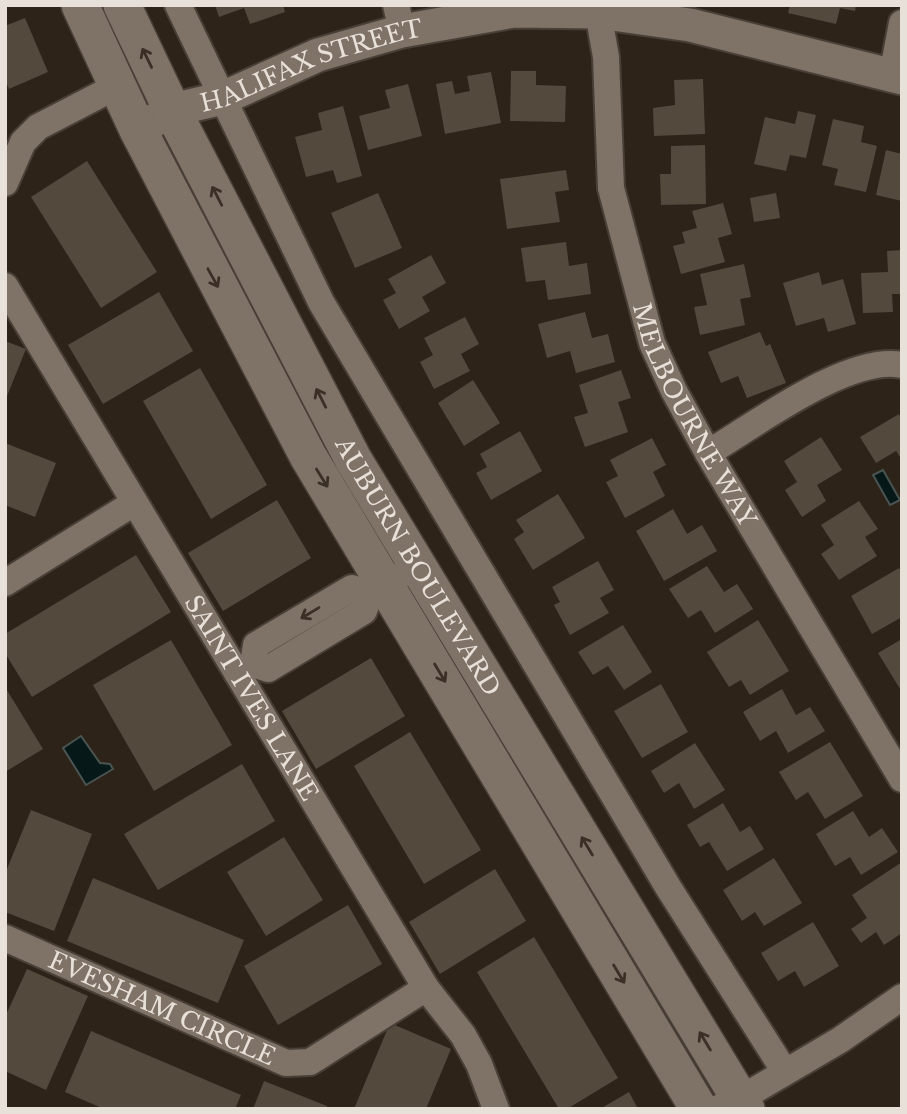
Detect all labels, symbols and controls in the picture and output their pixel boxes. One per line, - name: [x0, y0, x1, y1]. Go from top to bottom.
- street label: HALIFAX STREET: [197, 13, 424, 117]
- one-way arrow: [140, 48, 153, 69]
- one-way arrow: [209, 186, 223, 207]
- one-way arrow: [206, 268, 220, 288]
- street label: MELBOURNE WAY: [628, 300, 763, 532]
- one-way arrow: [314, 388, 328, 409]
- street label: AUBURN BOULEVARD: [329, 431, 507, 701]
- one-way arrow: [315, 468, 329, 488]
- street label: SAINT IVES LANE: [179, 590, 325, 806]
- one-way arrow: [300, 606, 320, 620]
- one-way arrow: [433, 663, 447, 683]
- one-way arrow: [580, 837, 594, 857]
- street label: EVESHAM CIRCLE: [44, 945, 280, 1071]
- one-way arrow: [612, 963, 626, 983]
- one-way arrow: [698, 1031, 712, 1051]

